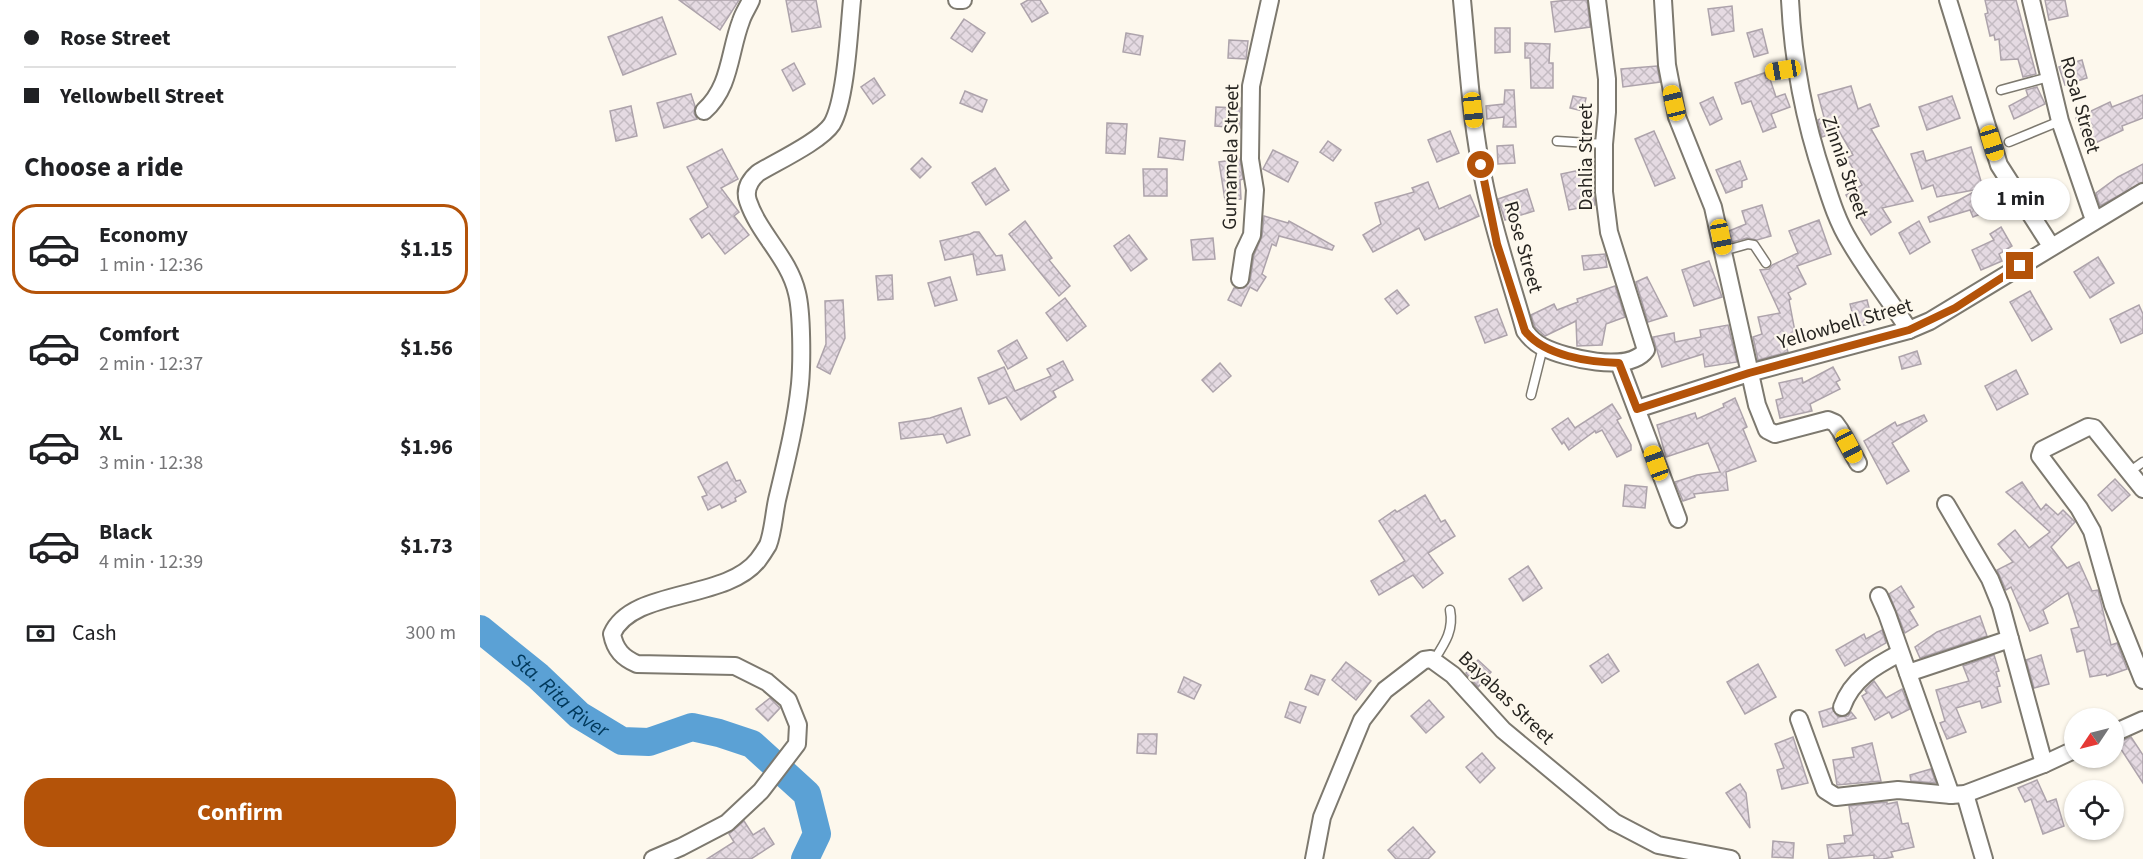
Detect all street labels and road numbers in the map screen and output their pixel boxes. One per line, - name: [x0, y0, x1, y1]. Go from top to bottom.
- street label: Rosal Street: [2053, 53, 2107, 157]
- street label: Gumamela Street: [1216, 84, 1246, 230]
- street label: Dahlia Street: [1572, 103, 1600, 211]
- street label: Zinnia Street: [1814, 112, 1876, 222]
- street label: Rose Street: [1497, 198, 1550, 296]
- street label: Yellowbell Street: [1773, 291, 1916, 357]
- street label: Bayabas Street: [1452, 645, 1561, 751]

